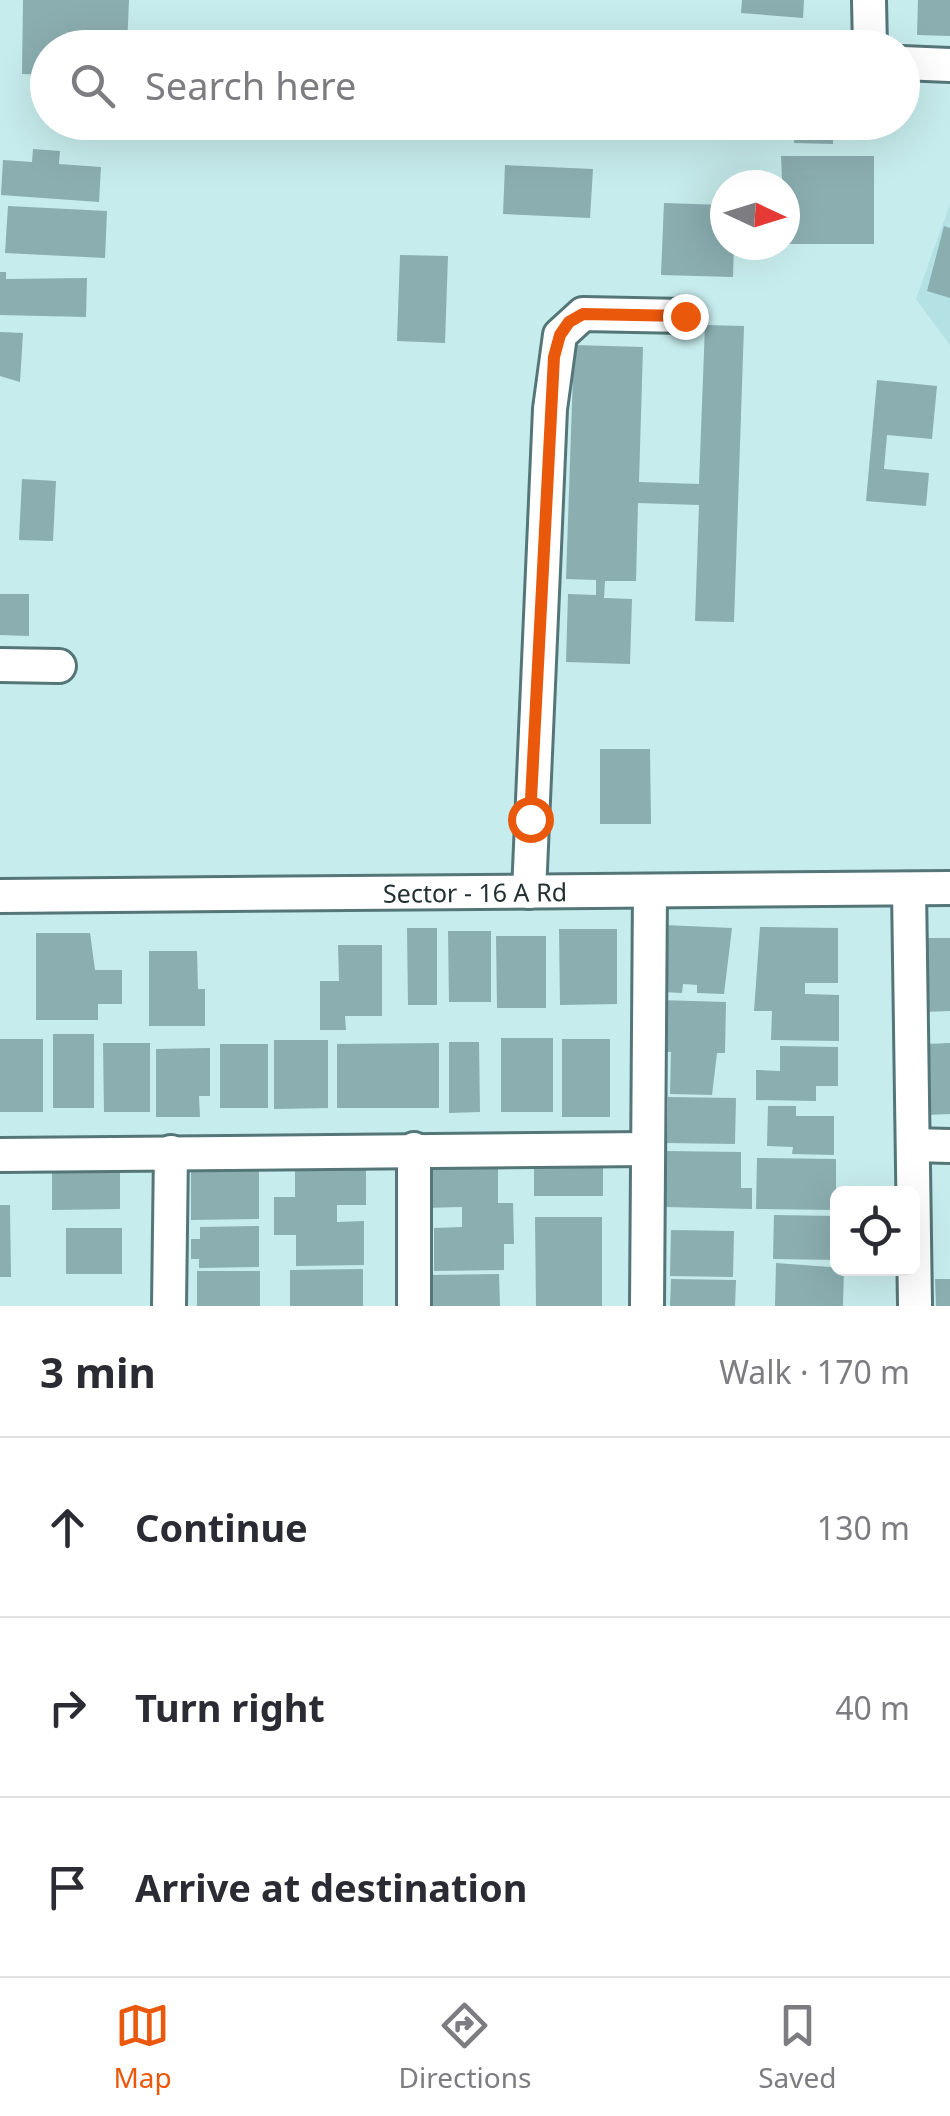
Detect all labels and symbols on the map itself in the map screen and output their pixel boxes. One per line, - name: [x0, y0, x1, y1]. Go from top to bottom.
- north arrow: [710, 170, 800, 260]
- route end: [663, 294, 709, 340]
- route start: [508, 797, 554, 843]
- street label: Sector - 16 A Rd: [383, 874, 567, 910]

